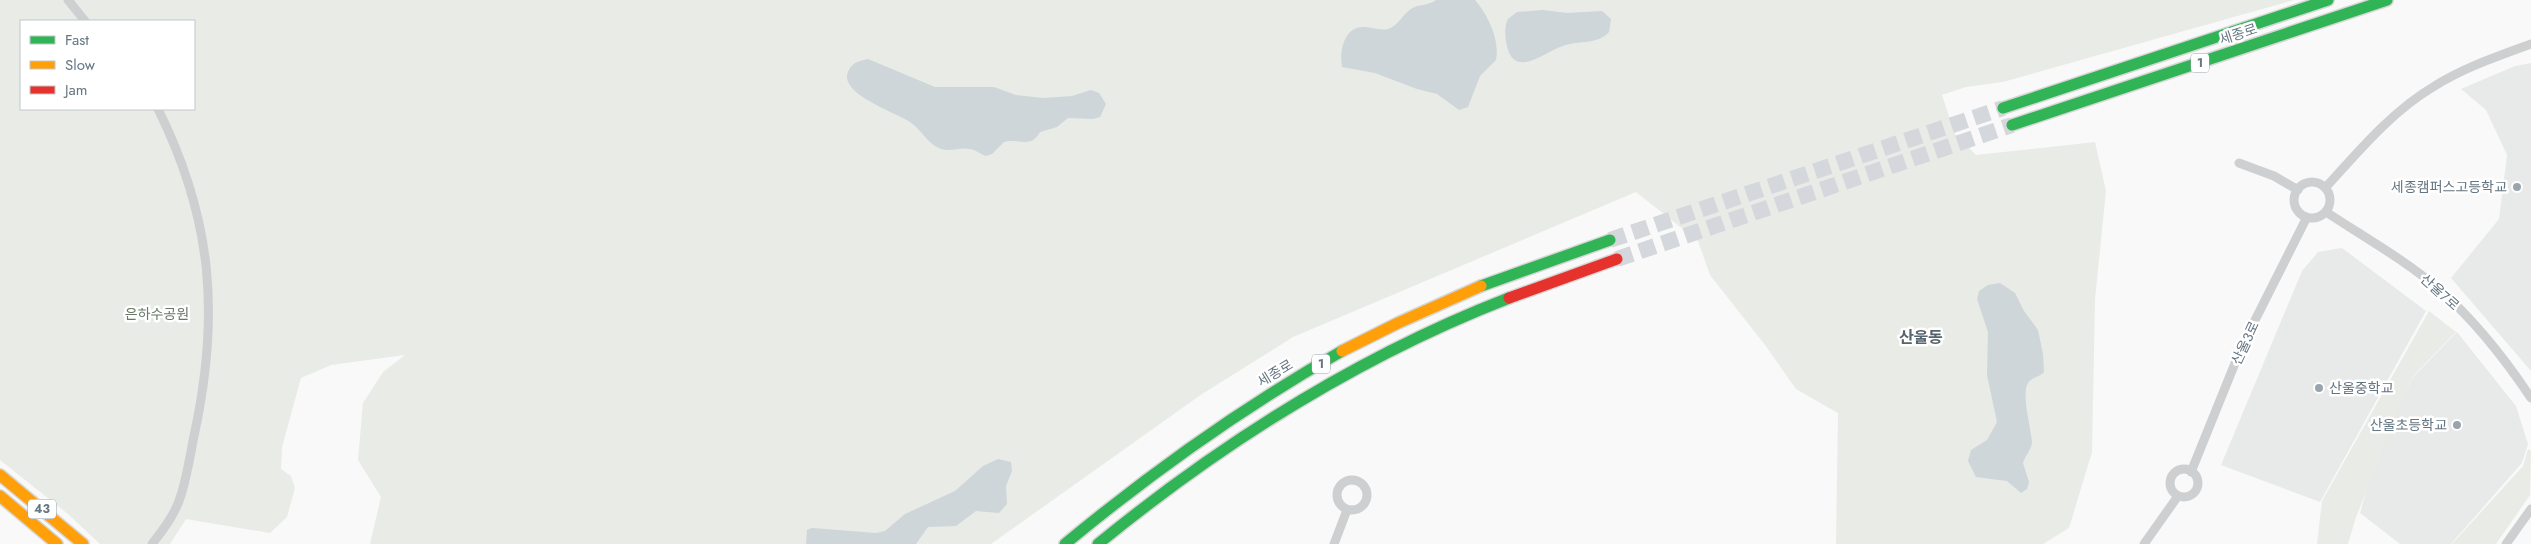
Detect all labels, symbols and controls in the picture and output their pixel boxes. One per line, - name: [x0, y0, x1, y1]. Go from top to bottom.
- street label: 세종로: [2217, 18, 2260, 49]
- legend: [20, 20, 195, 110]
- text: Fast: [65, 29, 89, 51]
- text: Slow: [65, 54, 96, 76]
- road number: 1: [2191, 54, 2209, 72]
- text: Jam: [63, 79, 88, 101]
- place label: 세종캠퍼스고등학교: [2391, 177, 2507, 197]
- marker: 세종캠퍼스고등학교: [2511, 181, 2523, 193]
- street label: 산울7로: [2416, 269, 2464, 315]
- park label: 은하수공원: [125, 304, 189, 324]
- street label: 산울3로: [2226, 318, 2264, 368]
- district label: 산울동: [1899, 326, 1943, 349]
- street label: 세종로: [1253, 354, 1297, 392]
- road number: 1: [1312, 354, 1330, 374]
- place label: 산울중학교: [2329, 378, 2394, 398]
- marker: 산울중학교: [2313, 382, 2325, 394]
- place label: 산울초등학교: [2370, 415, 2447, 435]
- marker: 산울초등학교: [2451, 419, 2463, 431]
- road number: 43: [28, 499, 56, 518]

